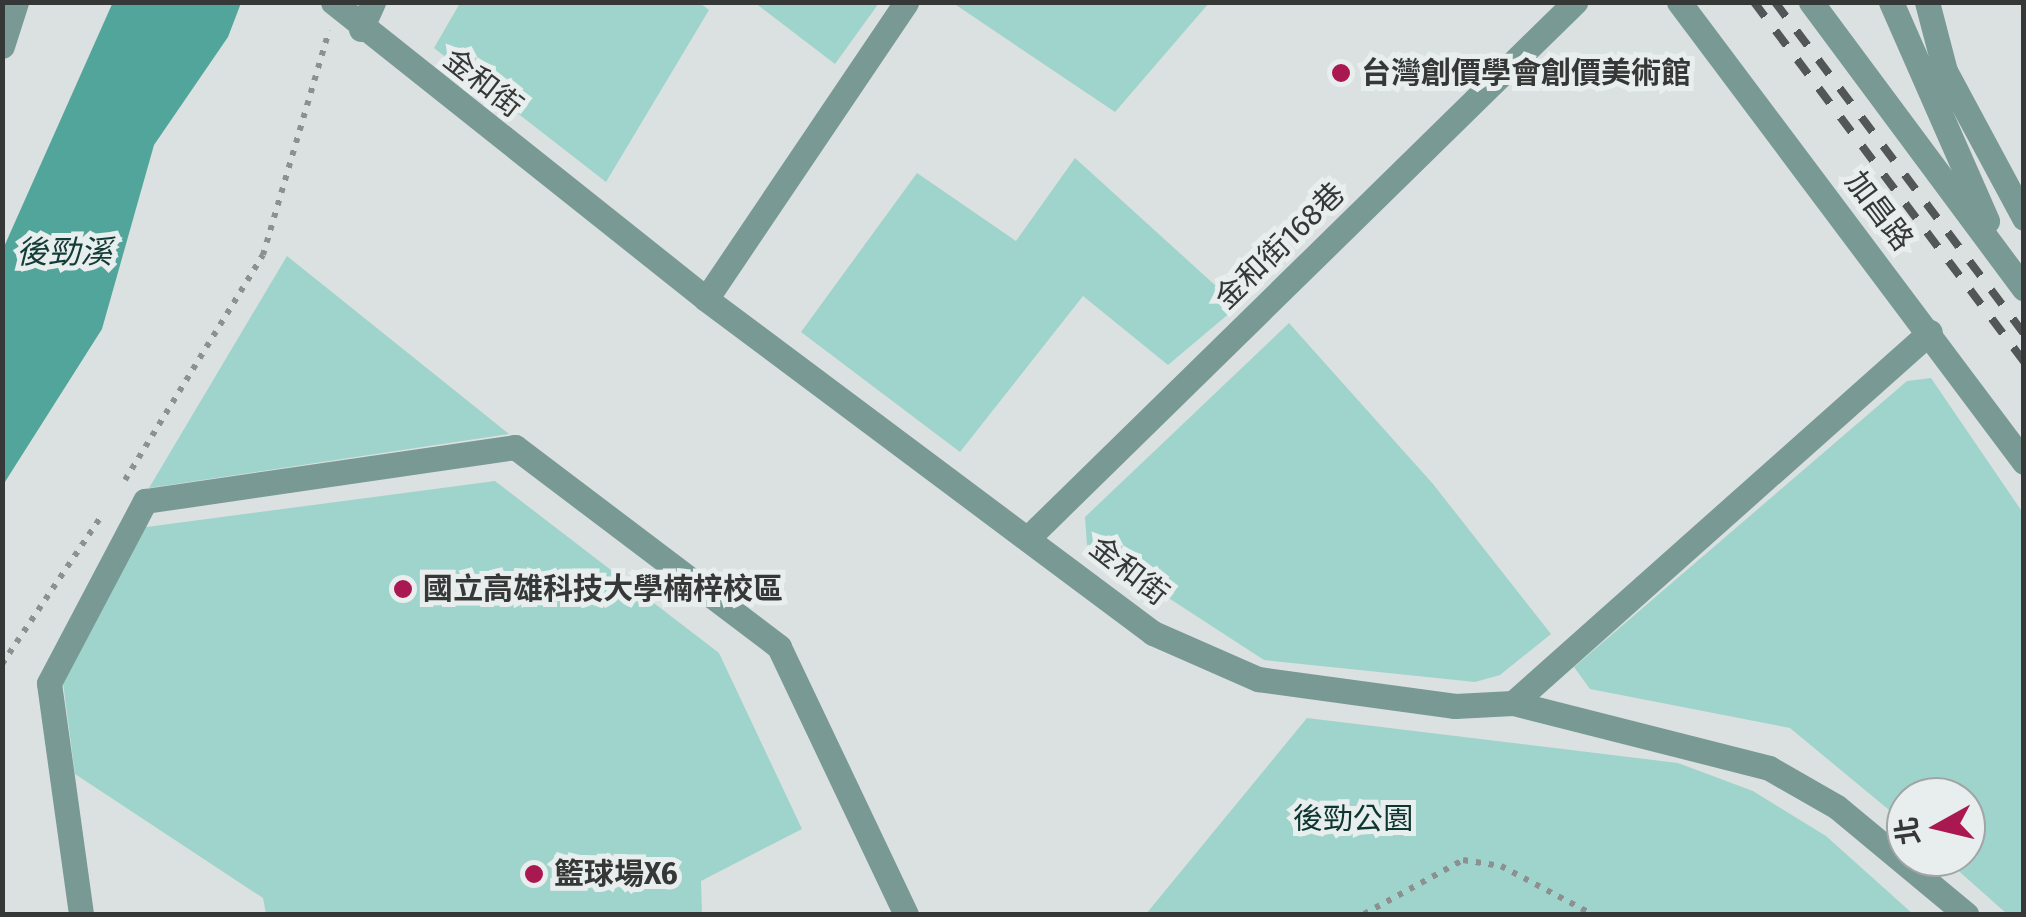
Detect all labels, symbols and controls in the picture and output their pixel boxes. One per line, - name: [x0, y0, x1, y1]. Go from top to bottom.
- street label: 金和街: [436, 41, 530, 125]
- place label: 台灣創價學會創價美術館: [1361, 55, 1691, 91]
- marker: 台灣創價學會創價美術館: [1330, 62, 1352, 84]
- street label: 加昌路: [1838, 164, 1920, 258]
- street label: 金和街168巷: [1208, 176, 1352, 316]
- water label: 後勁溪: [16, 233, 112, 271]
- street label: 金和街: [1082, 529, 1176, 613]
- place label: 國立高雄科技大學楠梓校區: [423, 571, 783, 607]
- marker: 國立高雄科技大學楠梓校區: [392, 578, 414, 600]
- north arrow: [1886, 777, 1986, 877]
- park label: 後勁公園: [1293, 801, 1413, 837]
- text: 北: [1889, 815, 1926, 847]
- place label: 籃球場X6: [554, 856, 678, 892]
- marker: 籃球場X6: [523, 863, 545, 885]

